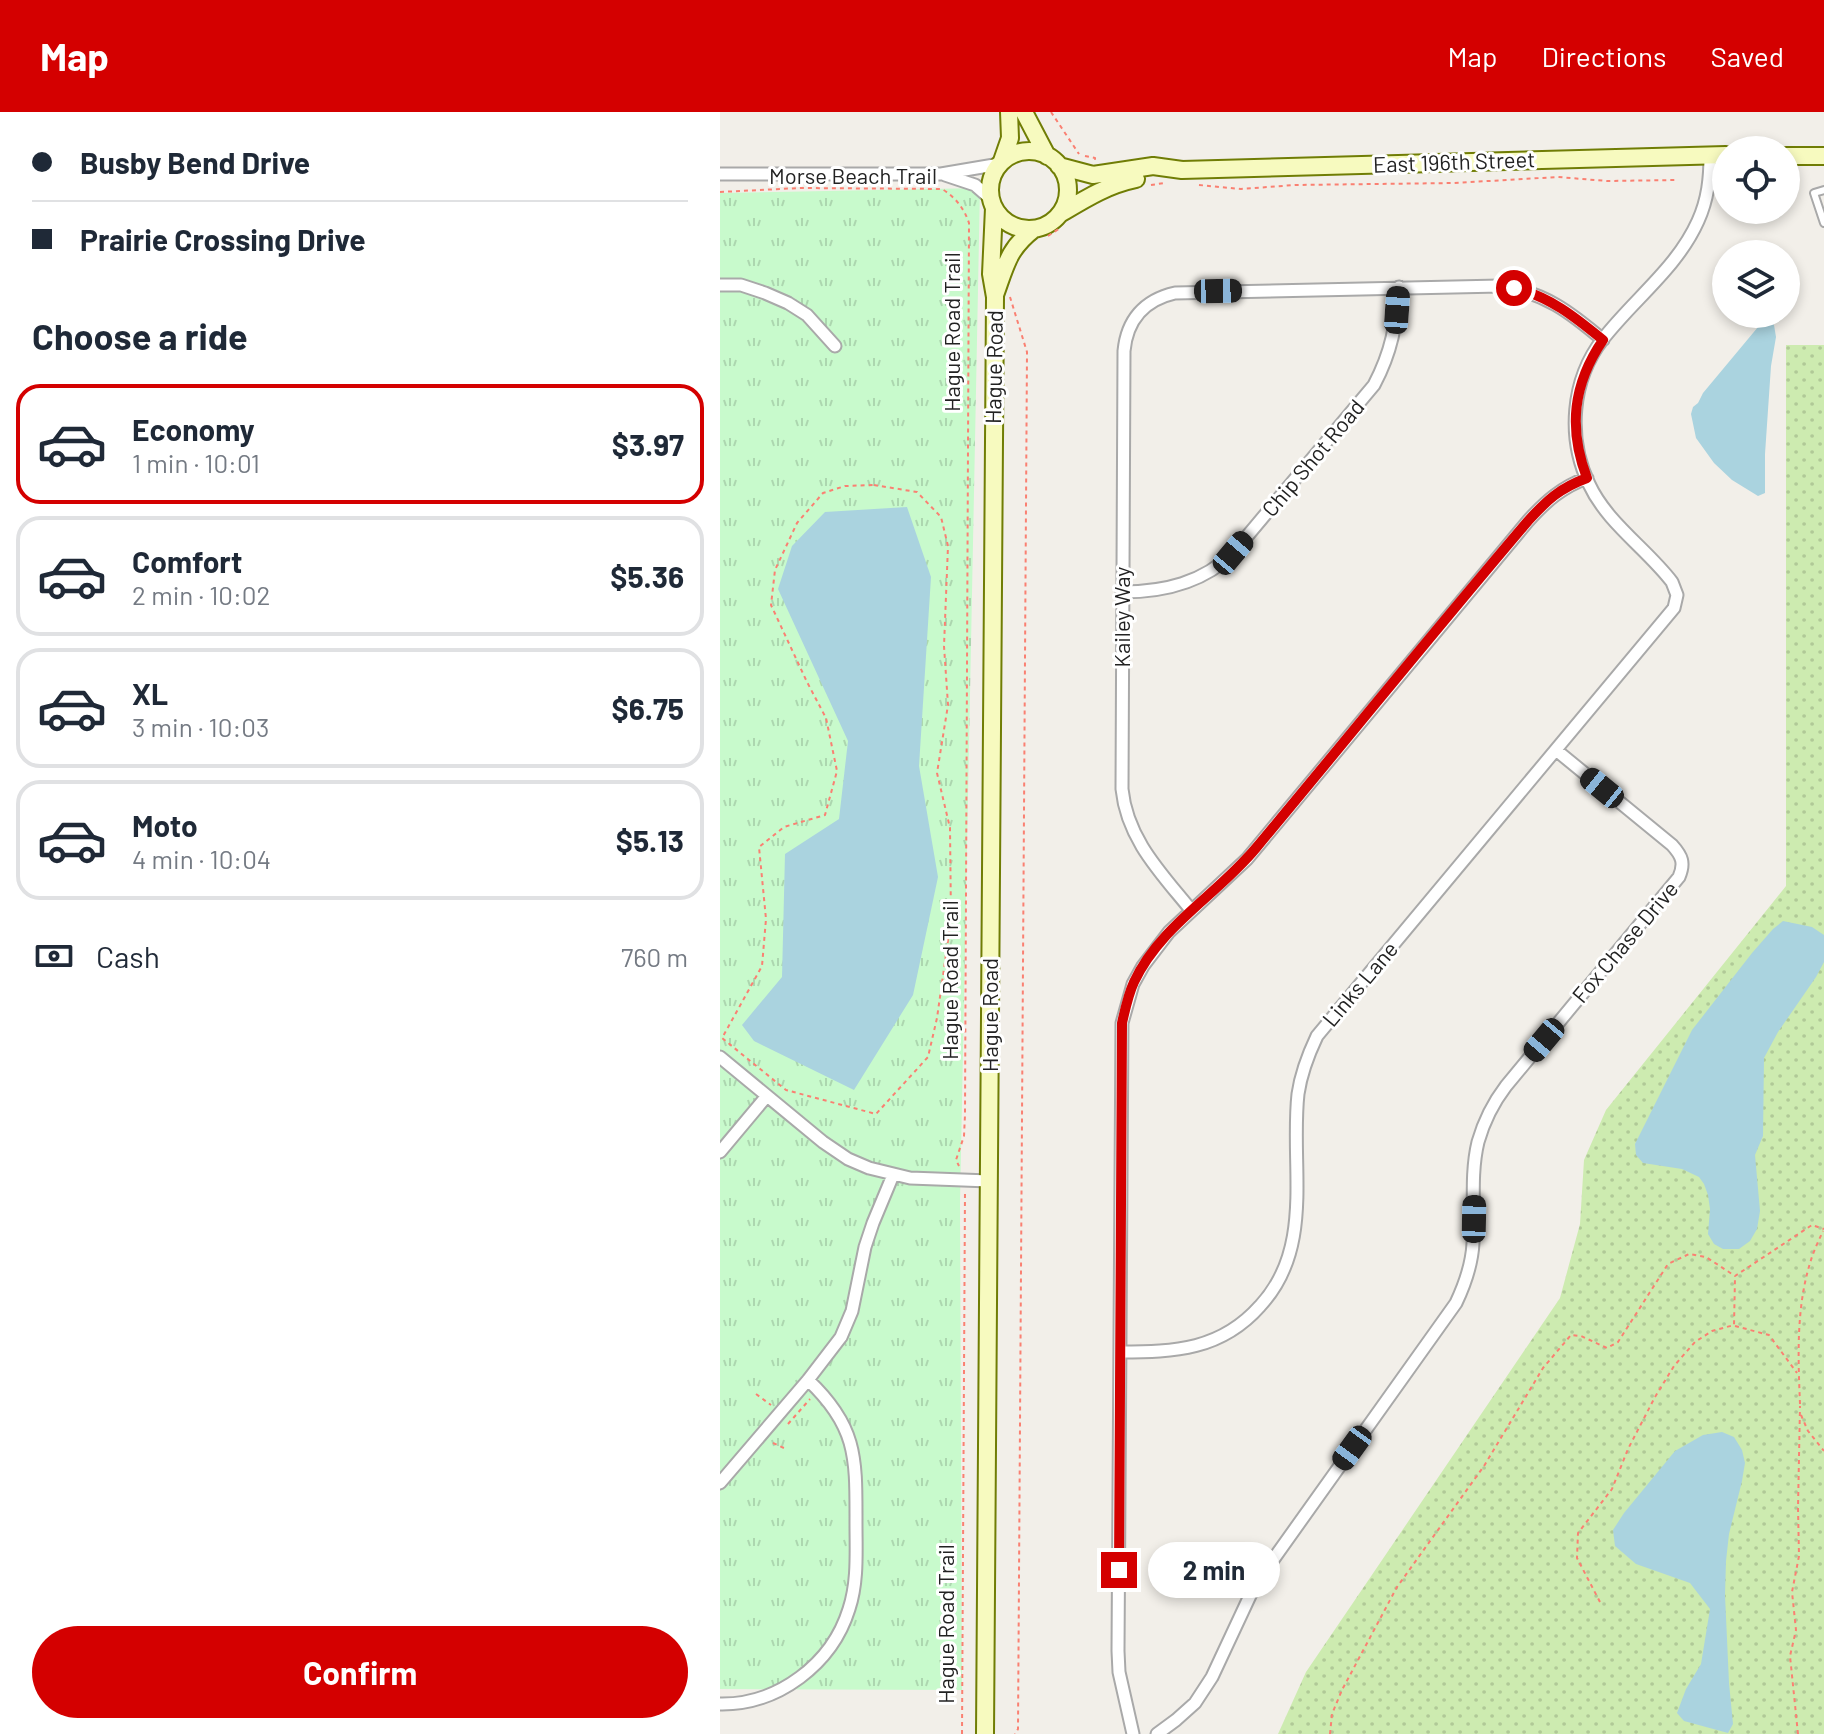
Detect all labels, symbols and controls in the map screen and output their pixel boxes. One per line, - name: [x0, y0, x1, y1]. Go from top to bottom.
- text: Map: [40, 33, 109, 79]
- text: Map: [1448, 39, 1497, 73]
- text: Directions: [1541, 39, 1667, 73]
- text: Saved: [1711, 39, 1784, 73]
- map controls: [1712, 136, 1800, 328]
- button: locate: [1712, 136, 1800, 224]
- text: Busby Bend Drive: [80, 144, 310, 180]
- street label: East 196th Street: [1372, 145, 1536, 177]
- street label: Morse Beach Trail: [769, 162, 937, 188]
- text: Prairie Crossing Drive: [80, 221, 366, 257]
- button: layers: [1712, 240, 1800, 328]
- street label: Hague Road Trail: [938, 252, 964, 412]
- route start: [1496, 270, 1532, 306]
- car: [1194, 279, 1242, 303]
- car: [1383, 285, 1411, 335]
- street label: Hague Road: [979, 310, 1007, 424]
- text: Choose a ride: [32, 314, 248, 357]
- street label: Chip Shot Road: [1256, 394, 1369, 521]
- icon: car: [36, 408, 108, 480]
- text: Economy: [132, 411, 255, 447]
- text: $3.97: [612, 426, 684, 462]
- text: 1 min · 10:01: [132, 447, 260, 478]
- car: [1208, 527, 1258, 579]
- icon: car: [36, 540, 108, 612]
- text: Comfort: [132, 543, 242, 579]
- text: $5.36: [610, 558, 684, 594]
- street label: Kailey Way: [1108, 567, 1134, 667]
- text: 2 min · 10:02: [132, 579, 270, 610]
- icon: car: [36, 672, 108, 744]
- text: XL: [132, 675, 168, 711]
- text: $6.75: [612, 690, 684, 726]
- text: 3 min · 10:03: [132, 711, 269, 742]
- car: [1576, 764, 1628, 812]
- icon: car: [36, 804, 108, 876]
- text: Moto: [132, 807, 198, 843]
- text: $5.13: [616, 822, 684, 858]
- text: 4 min · 10:04: [132, 843, 271, 874]
- street label: Fox Chase Drive: [1566, 875, 1683, 1007]
- street label: Hague Road Trail: [936, 900, 962, 1060]
- icon: cash: [32, 934, 76, 978]
- street label: Links Lane: [1316, 936, 1402, 1031]
- text: Cash: [96, 938, 160, 974]
- text: 760 m: [621, 941, 688, 972]
- street label: Hague Road: [976, 958, 1002, 1072]
- car: [1519, 1014, 1569, 1066]
- car: [1462, 1195, 1486, 1243]
- car: [1328, 1422, 1376, 1474]
- callout: 2 min: [1147, 1542, 1279, 1598]
- street label: Hague Road Trail: [932, 1544, 958, 1704]
- route end: [1101, 1552, 1137, 1588]
- text: 2 min: [1183, 1554, 1245, 1585]
- button: Confirm: [32, 1626, 688, 1718]

